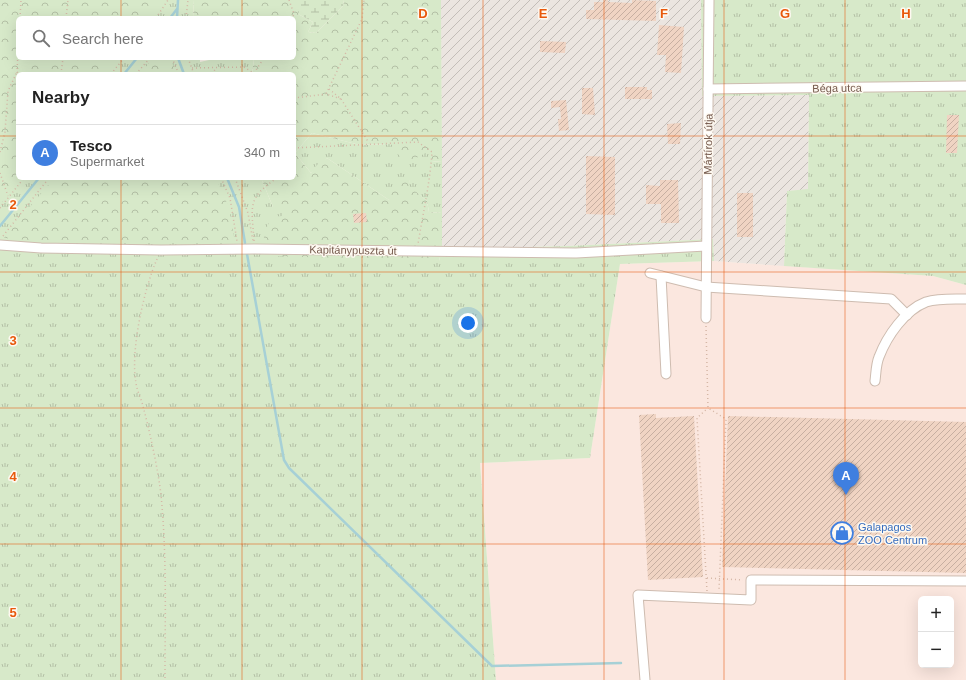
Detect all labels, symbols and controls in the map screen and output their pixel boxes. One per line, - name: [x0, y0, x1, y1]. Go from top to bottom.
- text: D: [418, 6, 428, 21]
- text: E: [539, 6, 548, 21]
- text: F: [660, 6, 668, 21]
- text: G: [780, 6, 790, 21]
- text: H: [901, 6, 911, 21]
- search box: [16, 16, 296, 60]
- icon: search: [30, 27, 52, 49]
- text: Search here: [62, 30, 144, 47]
- street label: Béga utca: [812, 82, 863, 94]
- text: Nearby: [32, 88, 90, 107]
- street label: Mártírok útja: [701, 112, 715, 175]
- text: Tesco: [70, 137, 112, 154]
- text: A: [40, 145, 50, 160]
- text: 340 m: [244, 145, 280, 160]
- text: Supermarket: [70, 154, 144, 169]
- text: 2: [9, 197, 17, 212]
- street label: Kapitánypuszta út: [309, 243, 397, 257]
- your location: [458, 313, 478, 333]
- text: 3: [9, 333, 17, 348]
- pin: A: [833, 462, 859, 495]
- text: 4: [9, 469, 17, 484]
- shop icon: Galapagos ZOO Centrum: [829, 520, 855, 546]
- place label: Galapagos ZOO Centrum: [858, 521, 927, 546]
- map controls: [918, 596, 954, 668]
- button: +: [918, 596, 954, 632]
- text: 5: [9, 605, 17, 620]
- button: −: [918, 632, 954, 668]

